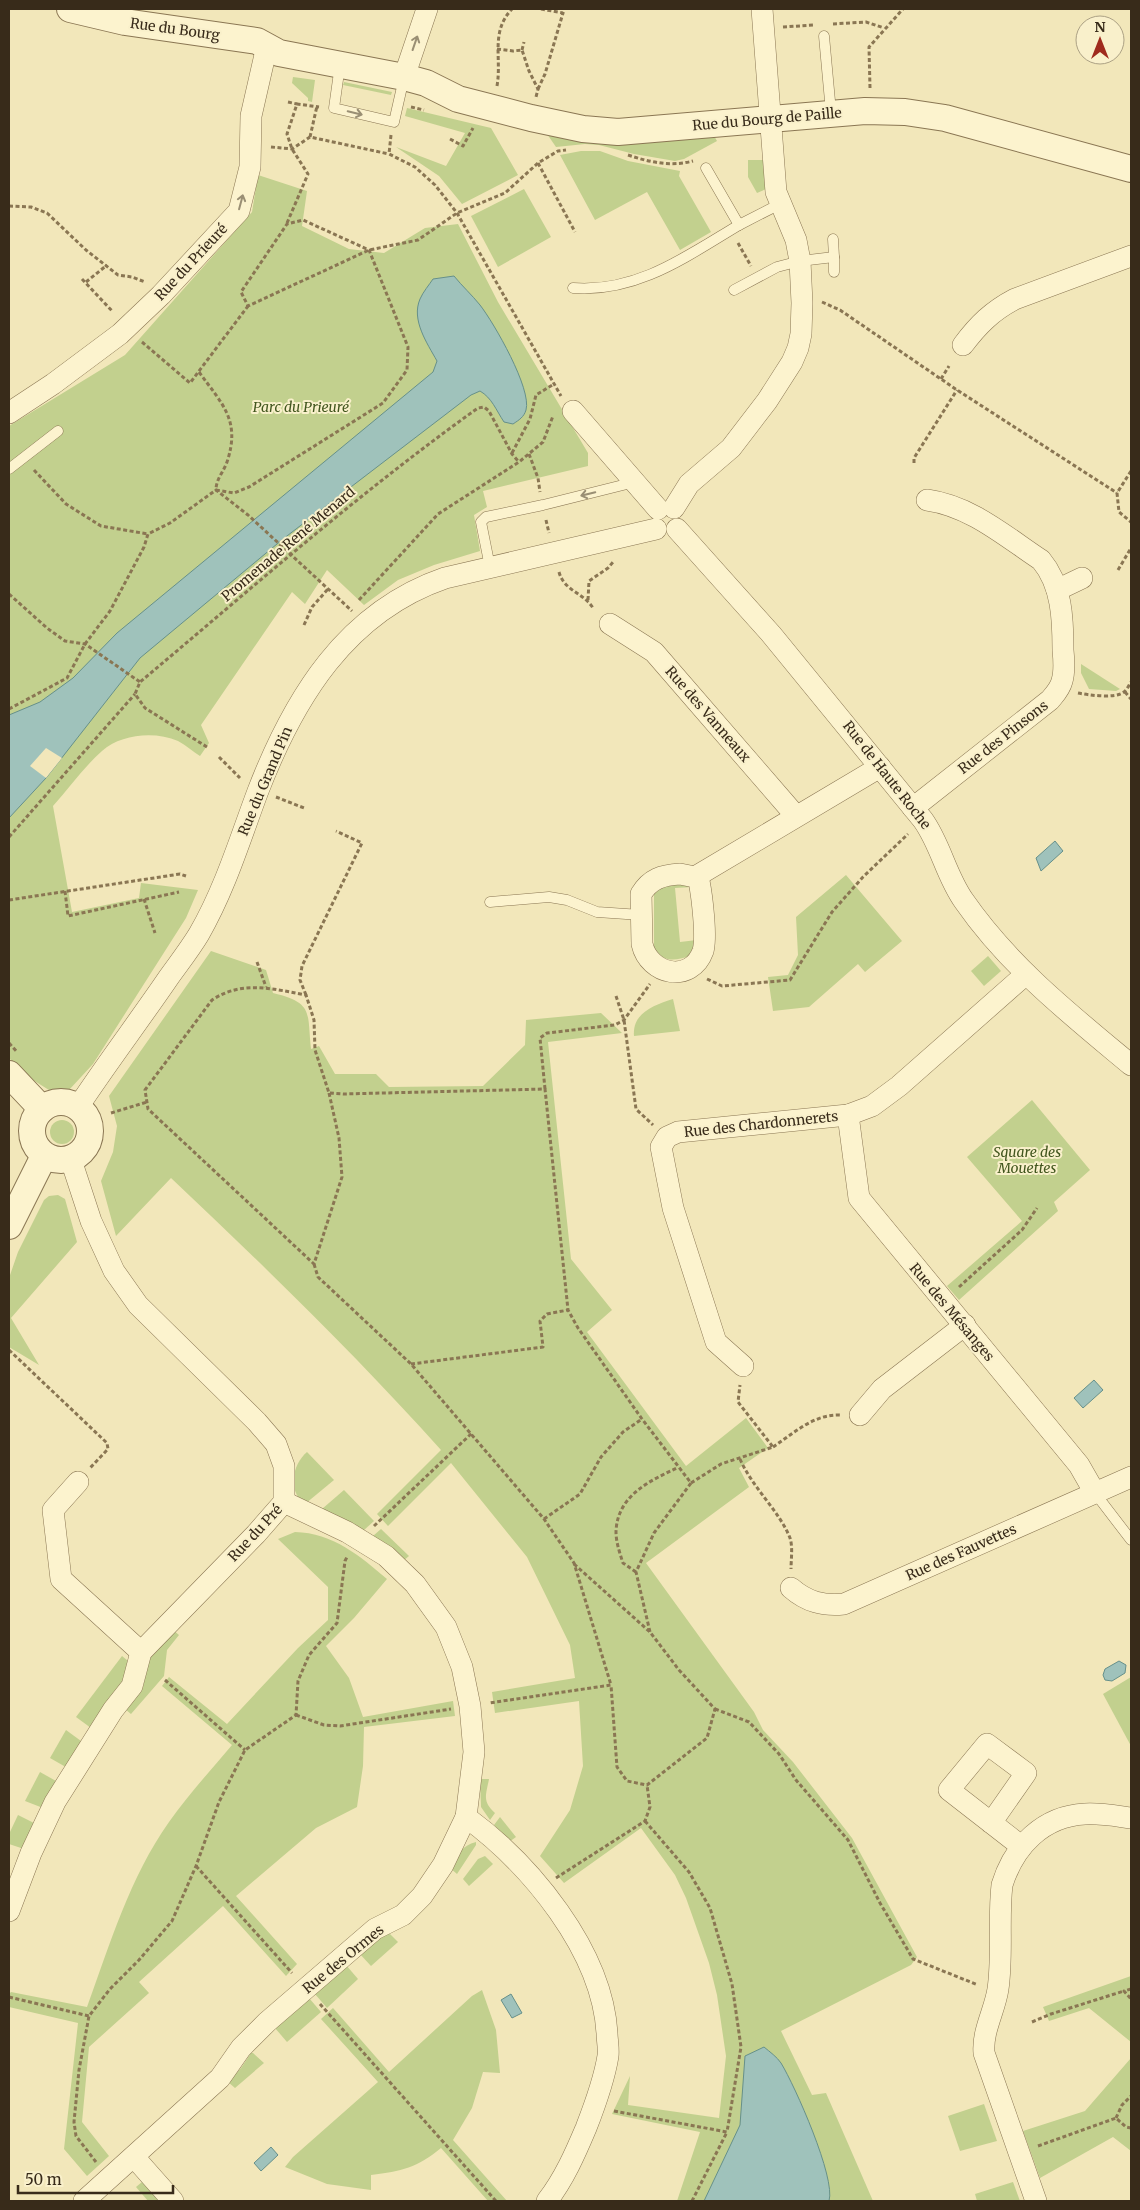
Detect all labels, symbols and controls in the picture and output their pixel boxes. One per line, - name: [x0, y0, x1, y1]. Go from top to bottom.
- street label: Rue du Bourg: [129, 14, 222, 44]
- north arrow: [1075, 15, 1125, 65]
- text: N: [1094, 18, 1106, 36]
- one-way arrow: [411, 35, 420, 51]
- street label: Rue du Bourg de Paille: [692, 104, 842, 134]
- one-way arrow: [347, 109, 363, 118]
- one-way arrow: [237, 194, 246, 210]
- street label: Rue du Prieuré: [151, 220, 231, 304]
- park label: Parc du Prieuré: [253, 398, 350, 416]
- street label: Promenade René Menard: [217, 482, 359, 605]
- one-way arrow: [580, 490, 596, 499]
- street label: Rue des Vanneaux: [661, 662, 755, 766]
- street label: Rue des Pinsons: [954, 696, 1052, 778]
- street label: Rue de Haute Roche: [839, 717, 935, 833]
- street label: Rue du Grand Pin: [234, 724, 296, 838]
- street label: Rue des Chardonnerets: [683, 1107, 839, 1141]
- park label: Square des Mouettes: [993, 1143, 1061, 1177]
- street label: Rue des Mésanges: [906, 1259, 998, 1365]
- street label: Rue du Pré: [224, 1501, 286, 1565]
- street label: Rue des Fauvettes: [903, 1519, 1019, 1584]
- street label: Rue des Ormes: [299, 1921, 387, 1997]
- scale bar: [18, 2162, 172, 2194]
- text: 50 m: [25, 2170, 62, 2189]

